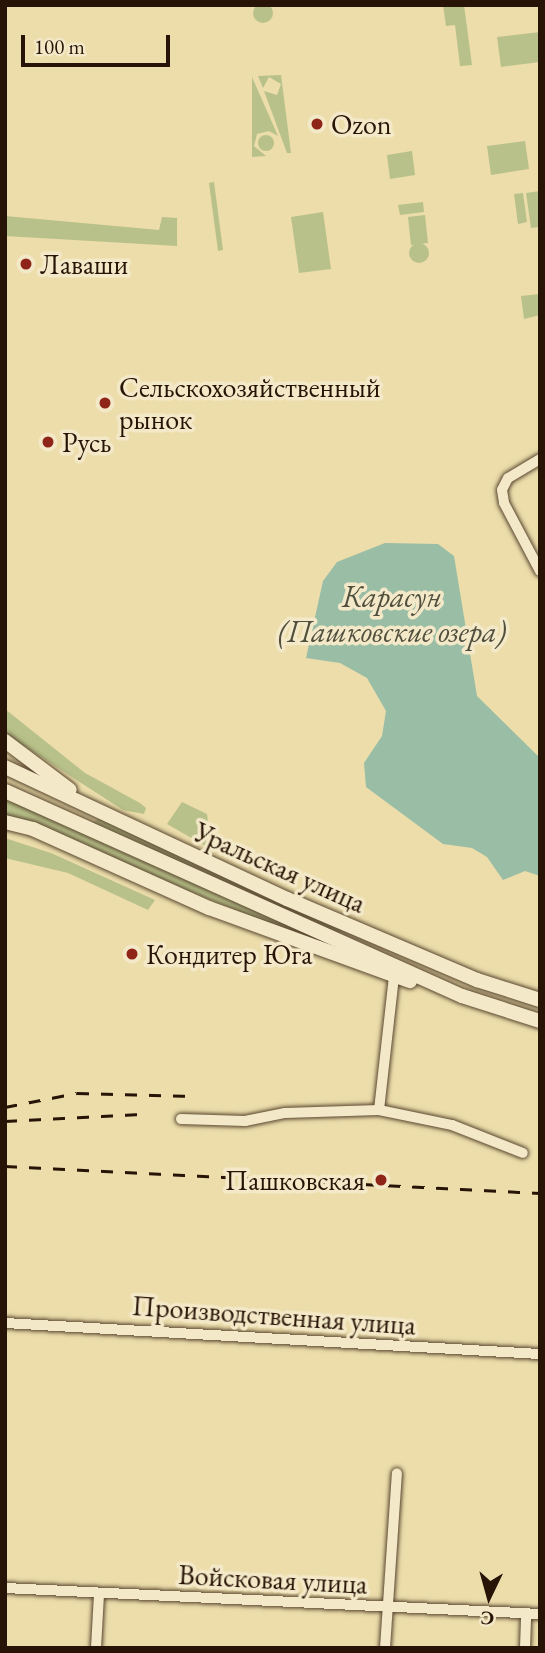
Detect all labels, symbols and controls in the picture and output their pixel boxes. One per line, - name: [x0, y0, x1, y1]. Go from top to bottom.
- scale bar: [24, 21, 173, 65]
- text: 100 m: [34, 33, 85, 60]
- place label: Ozon: [331, 107, 392, 141]
- marker: Ozon: [309, 116, 325, 132]
- place label: Лаваши: [40, 247, 128, 281]
- marker: Лаваши: [18, 256, 34, 272]
- place label: Сельскохозяйственный рынок: [119, 370, 381, 436]
- marker: Сельскохозяйственный рынок: [97, 395, 113, 411]
- place label: Русь: [62, 425, 111, 459]
- marker: Русь: [40, 434, 56, 450]
- water label: Карасун (Пашковские озера): [278, 579, 506, 650]
- street label: Уральская улица: [189, 814, 371, 920]
- place label: Кондитер Юга: [146, 937, 312, 971]
- marker: Кондитер Юга: [124, 946, 140, 962]
- place label: Пашковская: [225, 1163, 365, 1197]
- marker: Пашковская: [371, 1170, 391, 1190]
- street label: Производственная улица: [131, 1288, 417, 1342]
- street label: Войсковая улица: [178, 1557, 368, 1601]
- north arrow: [454, 1562, 524, 1632]
- text: С: [479, 1605, 495, 1631]

